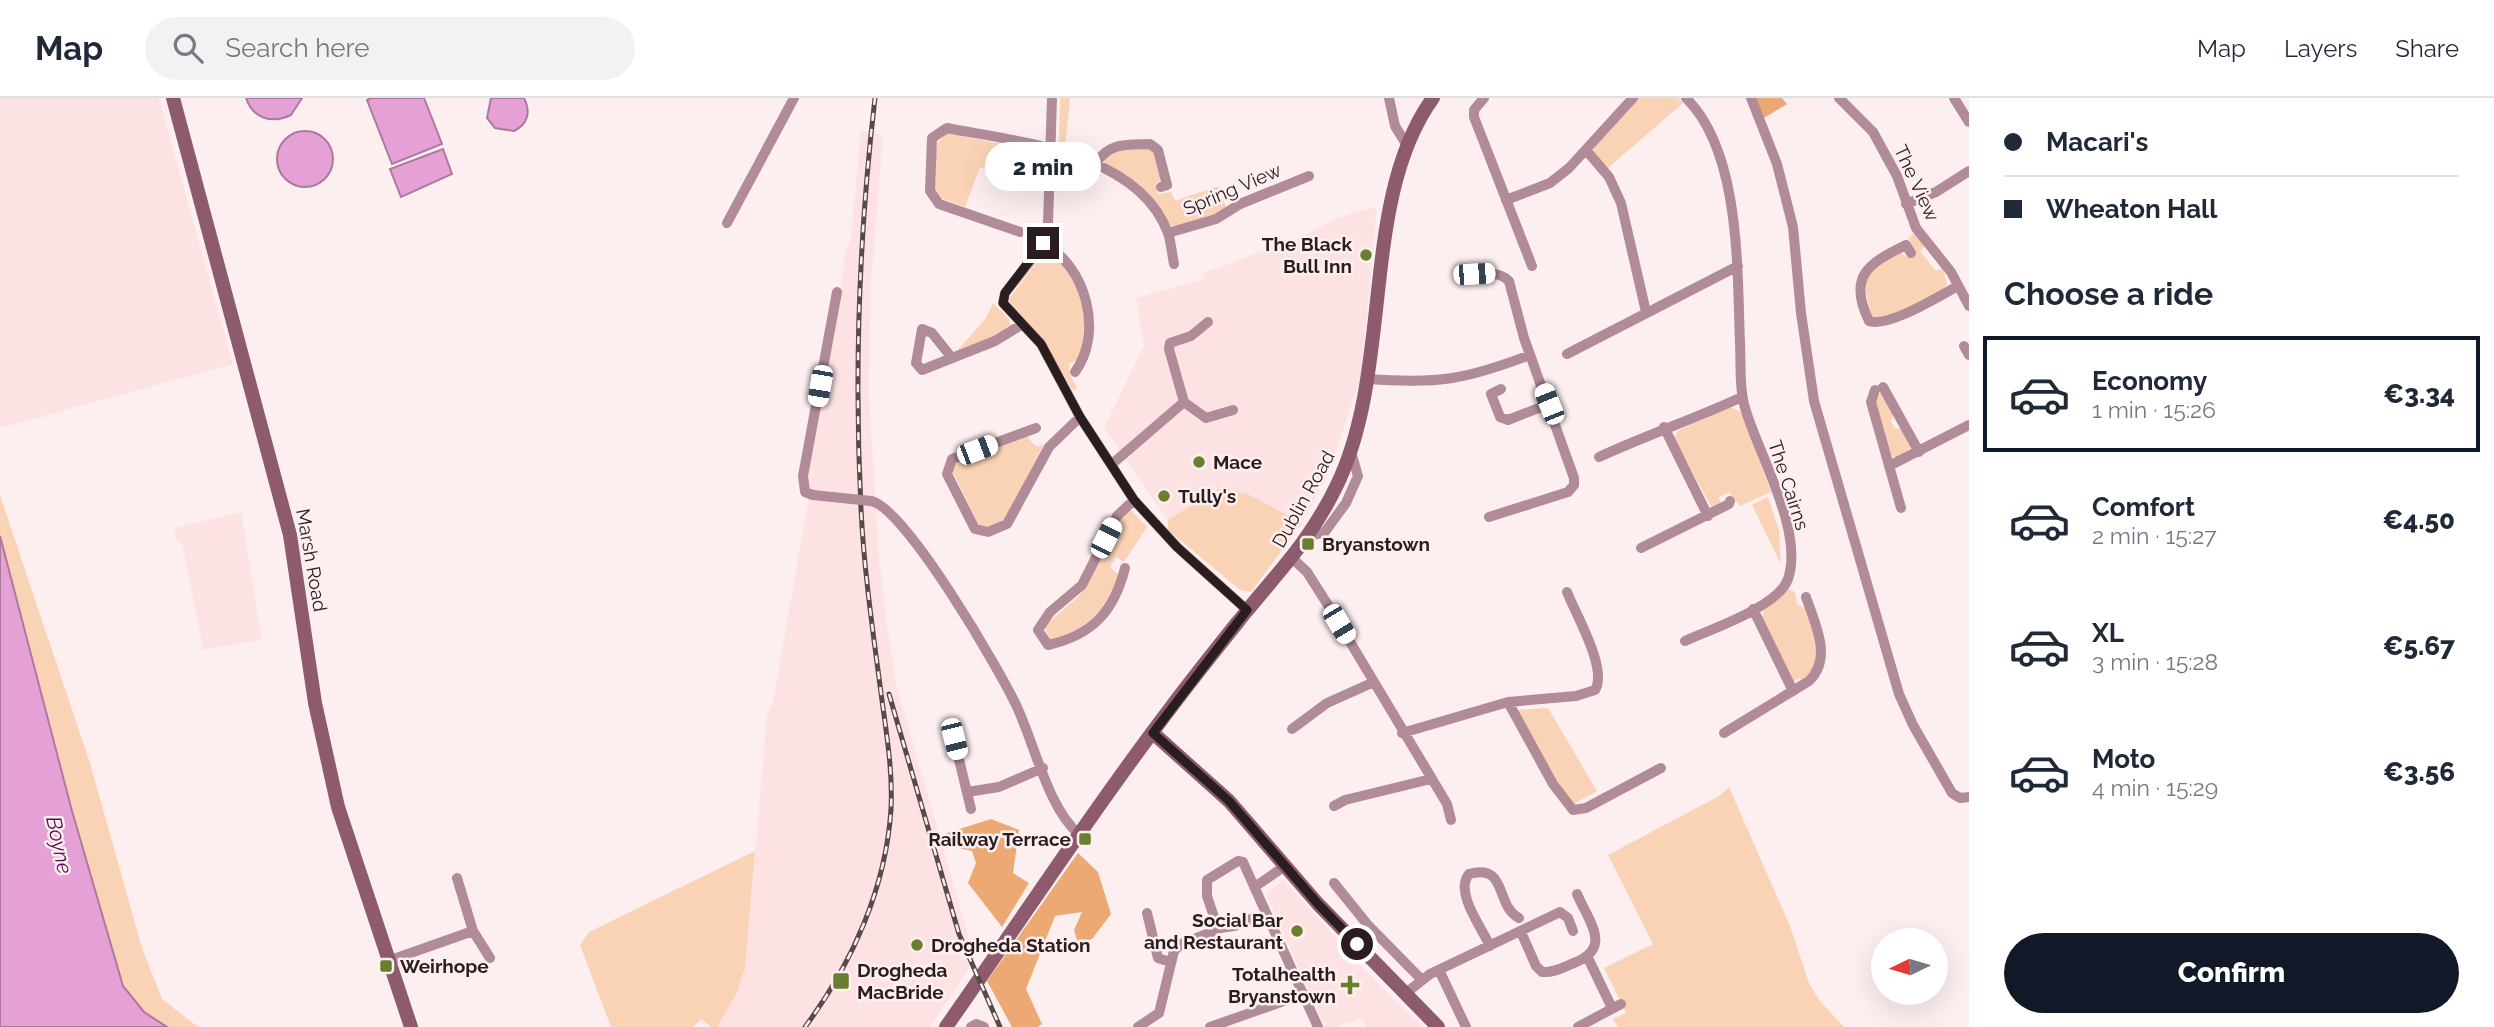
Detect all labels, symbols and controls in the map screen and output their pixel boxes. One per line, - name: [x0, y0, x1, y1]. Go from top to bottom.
- search box: [145, 17, 635, 80]
- text: Map: [35, 29, 103, 68]
- icon: search: [169, 29, 207, 67]
- text: Search here: [225, 33, 370, 63]
- text: Map: [2197, 34, 2246, 63]
- text: Layers: [2284, 34, 2357, 63]
- text: Share: [2395, 34, 2459, 63]
- text: Macari's: [2046, 127, 2148, 157]
- street label: The View: [1890, 141, 1944, 225]
- callout: 2 min: [985, 142, 1101, 190]
- text: 2 min: [1013, 153, 1073, 180]
- street label: Spring View: [1180, 158, 1285, 220]
- text: Wheaton Hall: [2046, 194, 2218, 224]
- route end: [1027, 227, 1059, 259]
- place label: The Black Bull Inn: [1262, 233, 1352, 277]
- marker: The Black Bull Inn: [1358, 247, 1374, 263]
- car: [1453, 262, 1496, 286]
- text: Choose a ride: [2004, 275, 2213, 312]
- car: [807, 363, 834, 409]
- icon: car: [2008, 363, 2071, 426]
- text: Economy: [2092, 366, 2207, 396]
- text: €3.34: [2383, 379, 2455, 409]
- car: [1532, 381, 1567, 427]
- text: 1 min · 15:26: [2092, 396, 2216, 423]
- car: [954, 433, 1001, 467]
- street label: The Cairns: [1764, 437, 1814, 533]
- street label: Dublin Road: [1267, 447, 1339, 551]
- place label: Mace: [1213, 451, 1262, 473]
- marker: Mace: [1191, 454, 1207, 470]
- place label: Tully's: [1178, 485, 1236, 507]
- marker: Tully's: [1156, 488, 1172, 504]
- icon: car: [2008, 489, 2071, 552]
- text: Comfort: [2092, 492, 2195, 522]
- text: €4.50: [2382, 505, 2455, 535]
- street label: Marsh Road: [292, 507, 332, 613]
- car: [1088, 515, 1125, 561]
- text: 2 min · 15:27: [2092, 522, 2216, 549]
- place label: Bryanstown: [1322, 533, 1430, 555]
- marker: Bryanstown: [1300, 536, 1316, 552]
- car: [1320, 601, 1359, 647]
- icon: car: [2008, 615, 2071, 678]
- text: XL: [2092, 618, 2124, 648]
- text: €5.67: [2383, 631, 2455, 661]
- text: 3 min · 15:28: [2092, 648, 2218, 675]
- car: [939, 716, 970, 762]
- icon: car: [2008, 741, 2071, 804]
- text: Moto: [2092, 744, 2155, 774]
- text: €3.56: [2383, 757, 2455, 787]
- text: 4 min · 15:29: [2092, 774, 2218, 801]
- water label: Boyne: [41, 814, 78, 876]
- place label: Railway Terrace: [928, 828, 1071, 850]
- marker: Railway Terrace: [1077, 831, 1093, 847]
- place label: Social Bar and Restaurant: [1144, 909, 1284, 953]
- marker: Social Bar and Restaurant: [1289, 923, 1305, 939]
- route start: [1341, 928, 1373, 960]
- north arrow: [1871, 928, 1948, 1004]
- map controls: [1871, 928, 1948, 1005]
- button: Confirm: [2004, 933, 2459, 1013]
- place label: Drogheda Station: [931, 934, 1091, 956]
- marker: Drogheda Station: [909, 937, 925, 953]
- place label: Weirhope: [400, 955, 489, 977]
- marker: Weirhope: [378, 958, 394, 974]
- place label: Drogheda MacBride: [857, 959, 947, 1003]
- place label: Totalhealth Bryanstown: [1228, 963, 1336, 1007]
- marker: Drogheda MacBride: [831, 971, 851, 991]
- marker: Totalhealth Bryanstown: [1342, 977, 1358, 993]

